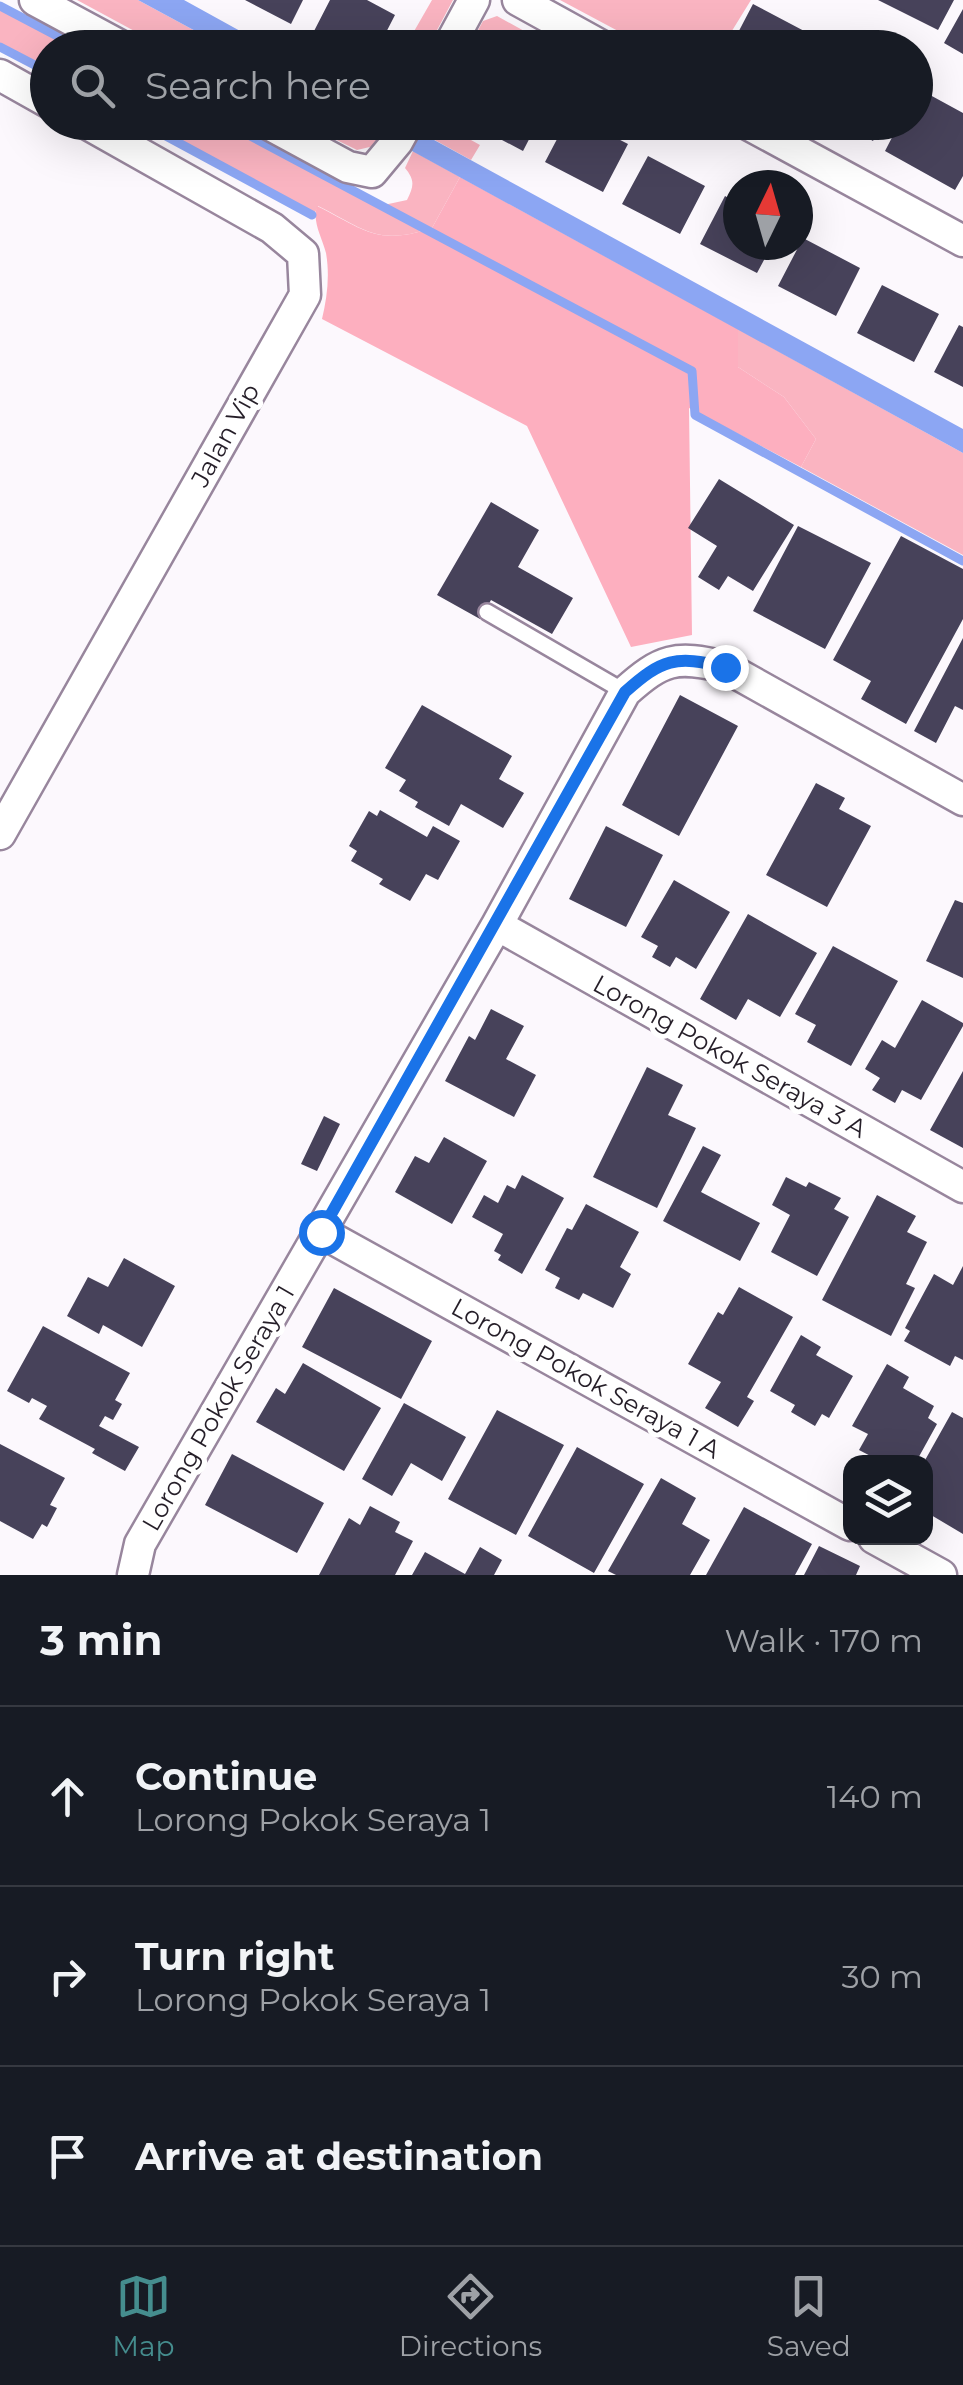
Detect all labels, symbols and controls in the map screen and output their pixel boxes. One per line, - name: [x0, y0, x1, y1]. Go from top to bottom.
- search box: [30, 30, 933, 140]
- icon: search: [65, 58, 120, 113]
- text: Search here: [145, 62, 371, 109]
- north arrow: [723, 170, 813, 260]
- street label: Jalan Vip: [184, 378, 265, 493]
- route end: [703, 645, 749, 691]
- street label: Lorong Pokok Seraya 3 A: [588, 968, 872, 1144]
- route start: [299, 1210, 345, 1256]
- street label: Lorong Pokok Seraya 1: [135, 1280, 301, 1536]
- street label: Lorong Pokok Seraya 1 A: [446, 1292, 726, 1465]
- map controls: [843, 1455, 933, 1545]
- button: layers: [843, 1455, 933, 1545]
- text: 3 min: [40, 1614, 162, 1666]
- text: Walk · 170 m: [724, 1621, 923, 1660]
- text: Continue: [135, 1753, 317, 1800]
- icon: ahead: [40, 1769, 95, 1824]
- text: 140 m: [827, 1777, 923, 1816]
- text: Lorong Pokok Seraya 1: [135, 1800, 491, 1839]
- text: Turn right: [135, 1933, 334, 1980]
- icon: right: [40, 1949, 95, 2004]
- text: 30 m: [841, 1957, 923, 1996]
- text: Lorong Pokok Seraya 1: [135, 1980, 491, 2019]
- icon: arrive: [40, 2129, 95, 2184]
- text: Arrive at destination: [135, 2133, 543, 2180]
- tab: Map: [112, 2269, 174, 2363]
- tab: Directions: [399, 2269, 542, 2363]
- tab: Saved: [767, 2269, 851, 2363]

